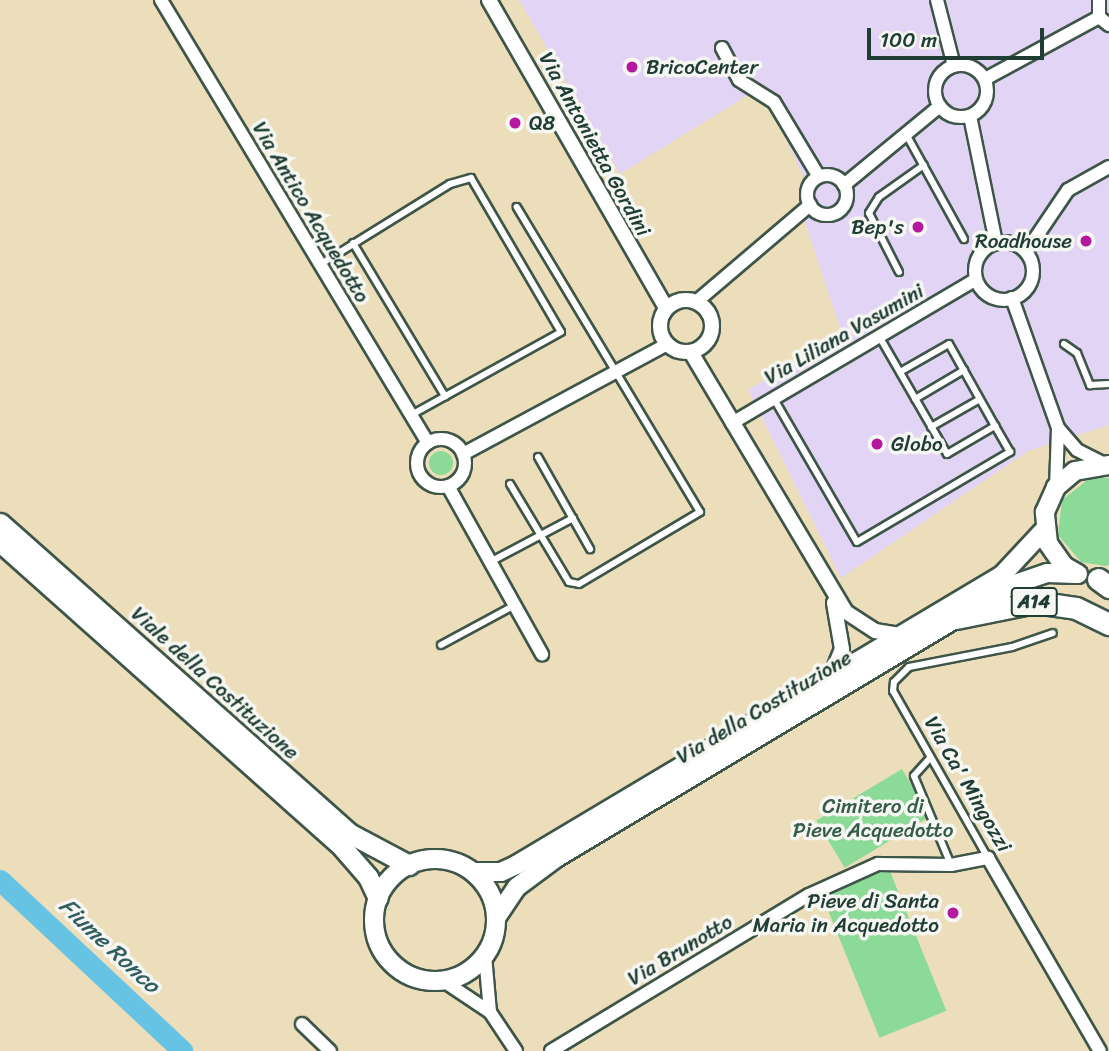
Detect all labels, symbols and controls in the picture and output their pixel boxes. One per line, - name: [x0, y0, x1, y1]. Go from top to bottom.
- scale bar: [871, 14, 1048, 58]
- text: 100 m: [880, 21, 937, 59]
- street label: Via Antonietta Gordini: [534, 48, 656, 240]
- place label: BricoCenter: [646, 54, 758, 80]
- marker: BricoCenter: [624, 59, 640, 75]
- place label: Q8: [529, 110, 555, 136]
- marker: Q8: [507, 115, 523, 131]
- street label: Via Antico Acquedotto: [247, 117, 375, 307]
- place label: Bep's: [851, 214, 904, 240]
- marker: Bep's: [910, 219, 926, 235]
- place label: Roadhouse: [975, 228, 1072, 254]
- marker: Roadhouse: [1078, 233, 1094, 249]
- street label: Via Liliana Vasumini: [759, 278, 929, 390]
- place label: Globo: [891, 431, 943, 457]
- marker: Globo: [869, 436, 885, 452]
- road number: A14: [1010, 586, 1058, 618]
- street label: Viale della Costituzione: [126, 601, 304, 765]
- street label: Via della Costituzione: [672, 645, 856, 769]
- street label: Via Ca' Mingozzi: [919, 712, 1017, 856]
- park label: Cimitero di Pieve Acquedotto: [793, 793, 953, 843]
- place label: Pieve di Santa Maria in Acquedotto: [752, 888, 939, 938]
- water label: Fiume Ronco: [53, 893, 165, 999]
- marker: Pieve di Santa Maria in Acquedotto: [945, 905, 961, 921]
- street label: Via Brunotto: [623, 909, 737, 991]

